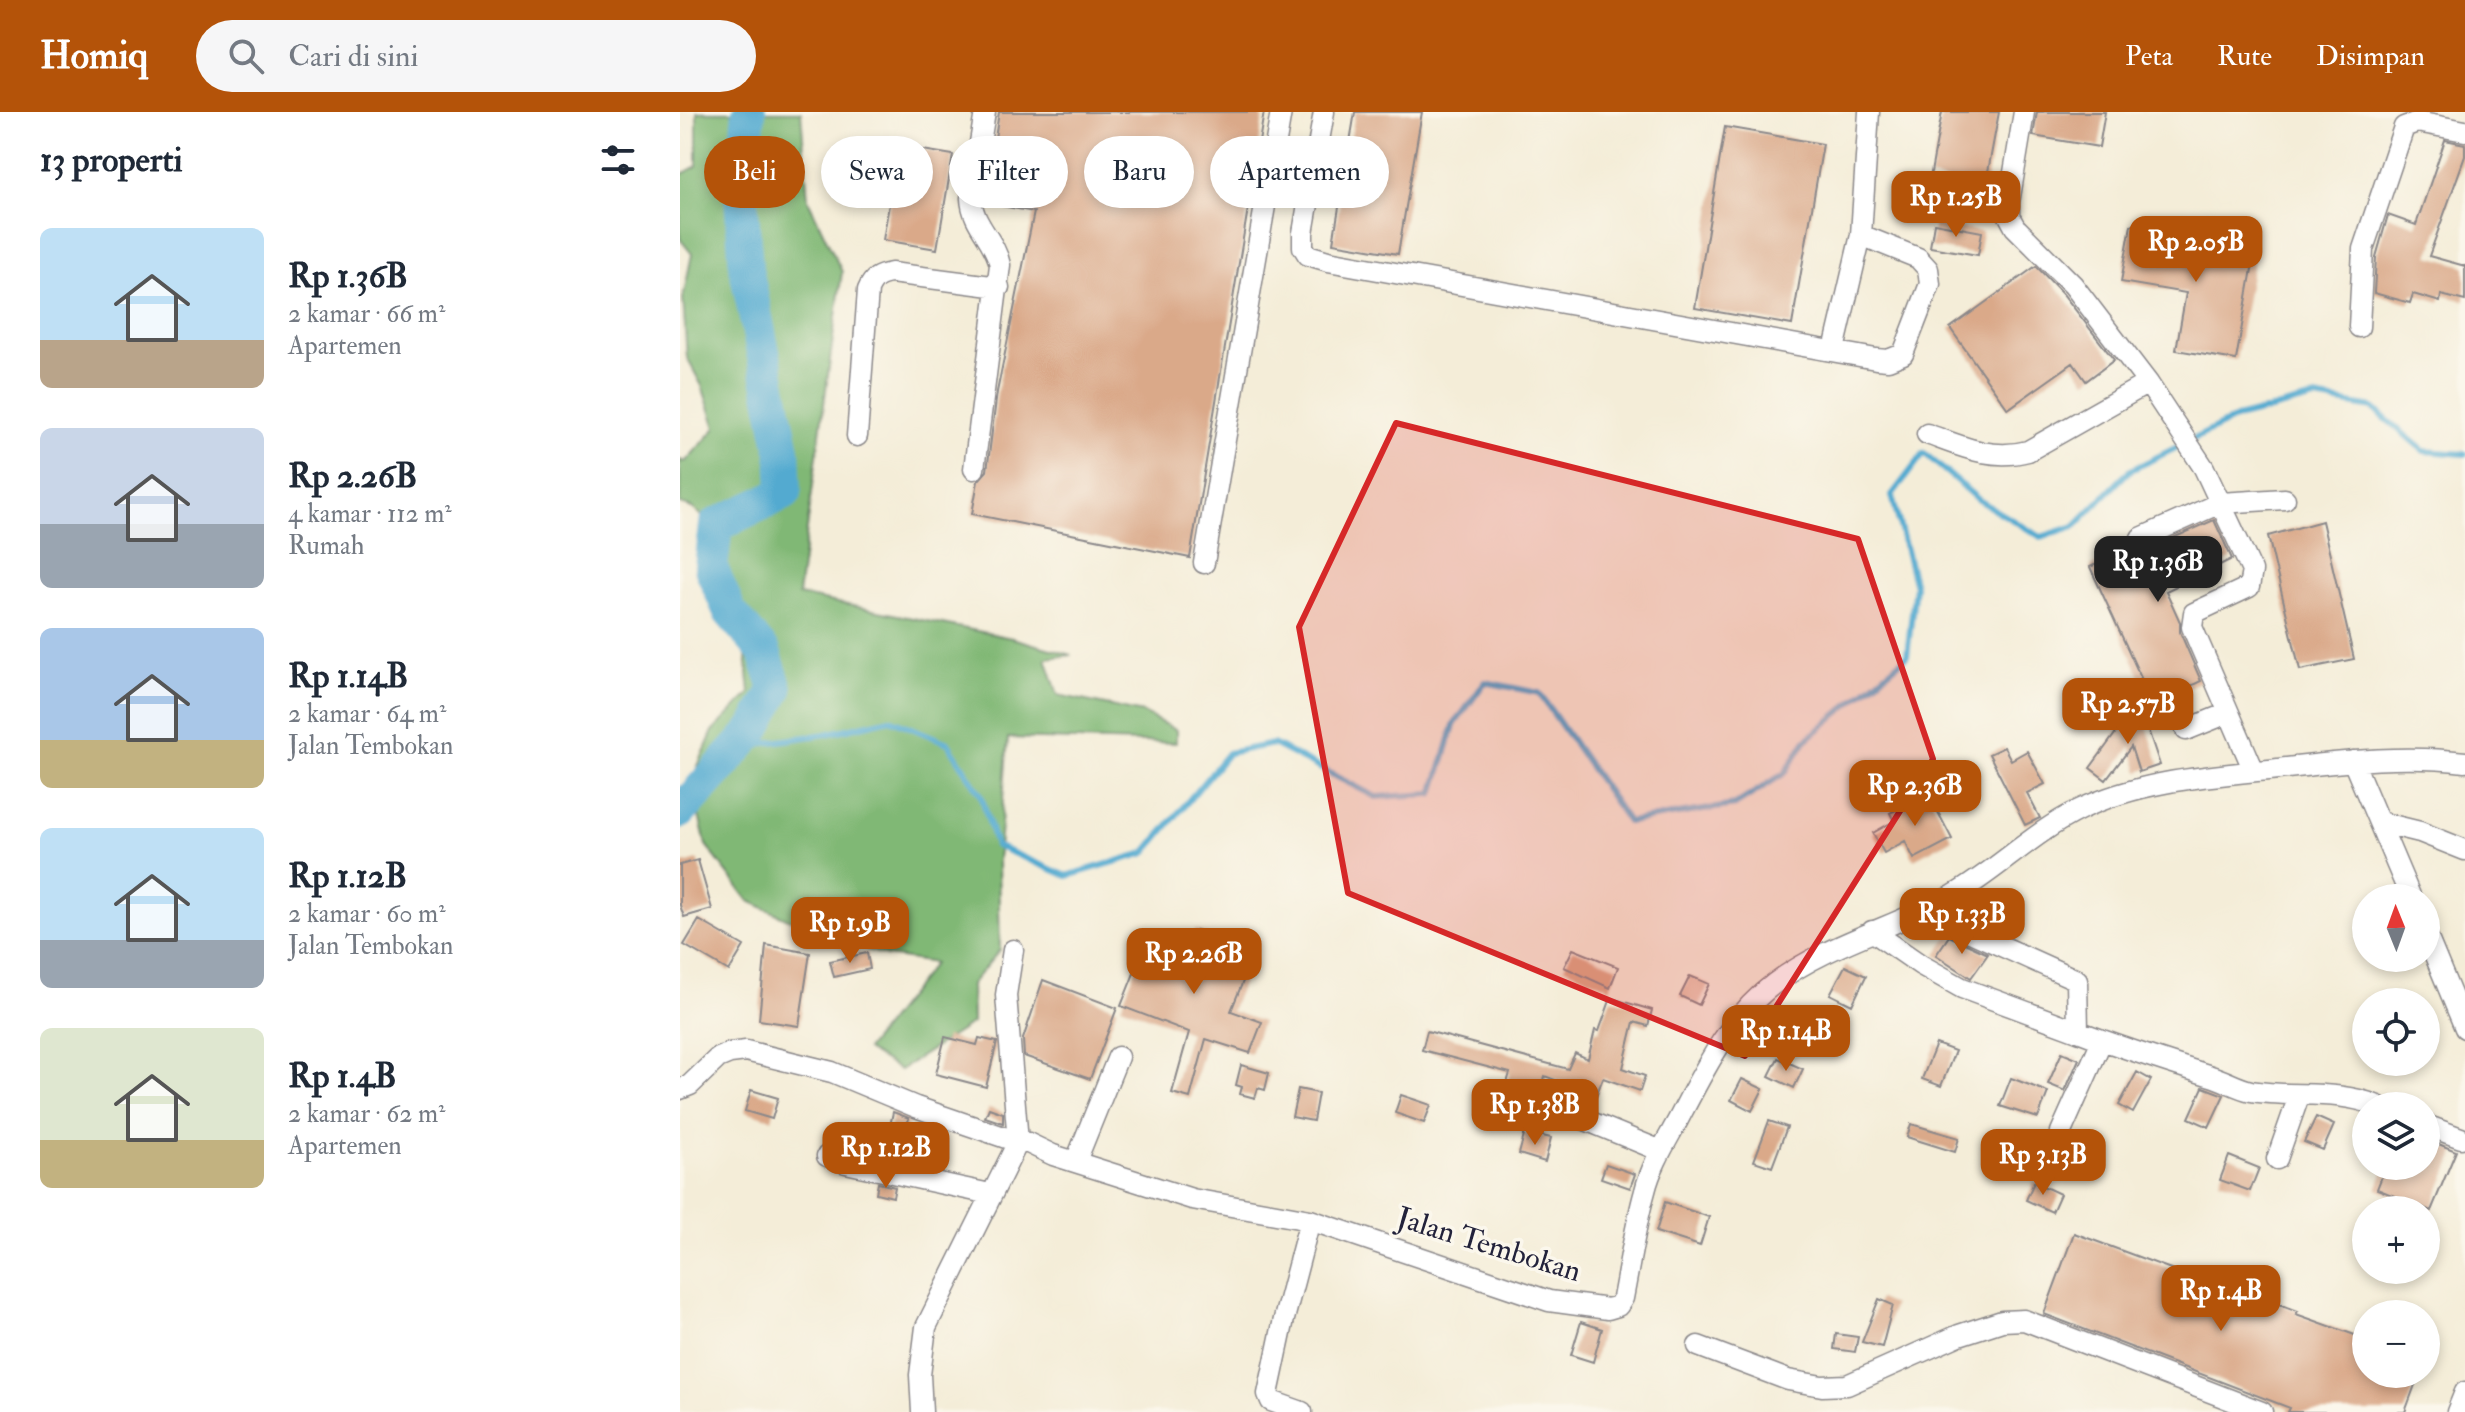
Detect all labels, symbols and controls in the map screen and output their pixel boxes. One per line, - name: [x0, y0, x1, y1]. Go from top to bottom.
- search box: [196, 20, 756, 92]
- text: Homiq: [40, 32, 148, 80]
- icon: search: [224, 34, 268, 78]
- text: Cari di sini: [288, 38, 419, 75]
- text: Peta: [2125, 39, 2173, 74]
- text: Rute: [2217, 39, 2272, 74]
- text: Disimpan: [2316, 39, 2425, 74]
- chip: Beli: [704, 136, 805, 208]
- chip: Sewa: [821, 136, 933, 208]
- chip: Filter: [949, 136, 1068, 208]
- chip: Baru: [1084, 136, 1194, 208]
- chip: Apartemen: [1210, 136, 1389, 208]
- icon: filters: [596, 138, 640, 182]
- text: 13 properti: [40, 139, 182, 182]
- pin: Rp 1.25B: [1873, 171, 2039, 239]
- text: Rp 1.25B: [1909, 181, 2003, 213]
- pin: Rp 2.05B: [2113, 216, 2279, 284]
- text: Rp 2.05B: [2147, 226, 2245, 258]
- text: Rp 1.36B: [288, 255, 408, 298]
- icon: home: [104, 260, 200, 356]
- text: 2 kamar · 66 m²: [288, 298, 445, 330]
- text: Apartemen: [288, 330, 402, 362]
- text: Rp 2.26B: [288, 455, 417, 498]
- icon: home: [104, 460, 200, 556]
- text: 4 kamar · 112 m²: [288, 498, 452, 530]
- text: Rumah: [288, 530, 364, 562]
- pin: Rp 1.36B: [2075, 536, 2241, 604]
- text: Rp 1.36B: [2112, 546, 2204, 578]
- text: Rp 1.14B: [288, 655, 408, 698]
- icon: home: [104, 660, 200, 756]
- pin: Rp 2.57B: [2045, 678, 2211, 746]
- text: Rp 2.57B: [2080, 688, 2176, 720]
- text: 2 kamar · 64 m²: [288, 698, 446, 730]
- text: Jalan Tembokan: [288, 730, 453, 762]
- pin: Rp 2.36B: [1832, 760, 1998, 828]
- text: Rp 2.36B: [1867, 770, 1963, 802]
- text: Rp 1.12B: [288, 855, 407, 898]
- icon: home: [104, 860, 200, 956]
- north arrow: [2352, 884, 2440, 972]
- map controls: [2352, 884, 2440, 1388]
- pin: Rp 1.33B: [1879, 888, 2045, 956]
- pin: Rp 1.9B: [776, 897, 924, 965]
- text: 2 kamar · 60 m²: [288, 898, 446, 930]
- text: Rp 1.33B: [1918, 898, 2006, 930]
- text: Rp 1.9B: [809, 907, 891, 939]
- pin: Rp 2.26B: [1111, 928, 1277, 996]
- text: Jalan Tembokan: [288, 930, 453, 962]
- text: Rp 2.26B: [1145, 938, 1243, 970]
- button: locate: [2352, 988, 2440, 1076]
- pin: Rp 1.14B: [1703, 1005, 1869, 1073]
- text: Rp 1.14B: [1740, 1015, 1832, 1047]
- text: Rp 1.4B: [288, 1055, 397, 1098]
- icon: home: [104, 1060, 200, 1156]
- pin: Rp 1.38B: [1452, 1079, 1618, 1147]
- text: Rp 1.38B: [1490, 1089, 1580, 1121]
- button: layers: [2352, 1092, 2440, 1180]
- text: 2 kamar · 62 m²: [288, 1098, 445, 1130]
- pin: Rp 1.12B: [803, 1122, 969, 1190]
- pin: Rp 3.13B: [1960, 1129, 2126, 1197]
- text: Apartemen: [288, 1130, 402, 1162]
- text: Rp 1.12B: [840, 1132, 932, 1164]
- text: Rp 3.13B: [1999, 1139, 2087, 1171]
- button: +: [2352, 1196, 2440, 1284]
- street label: Jalan Tembokan: [1391, 1199, 1585, 1290]
- pin: Rp 1.4B: [2147, 1265, 2295, 1333]
- text: Rp 1.4B: [2180, 1275, 2263, 1307]
- button: −: [2352, 1300, 2440, 1388]

